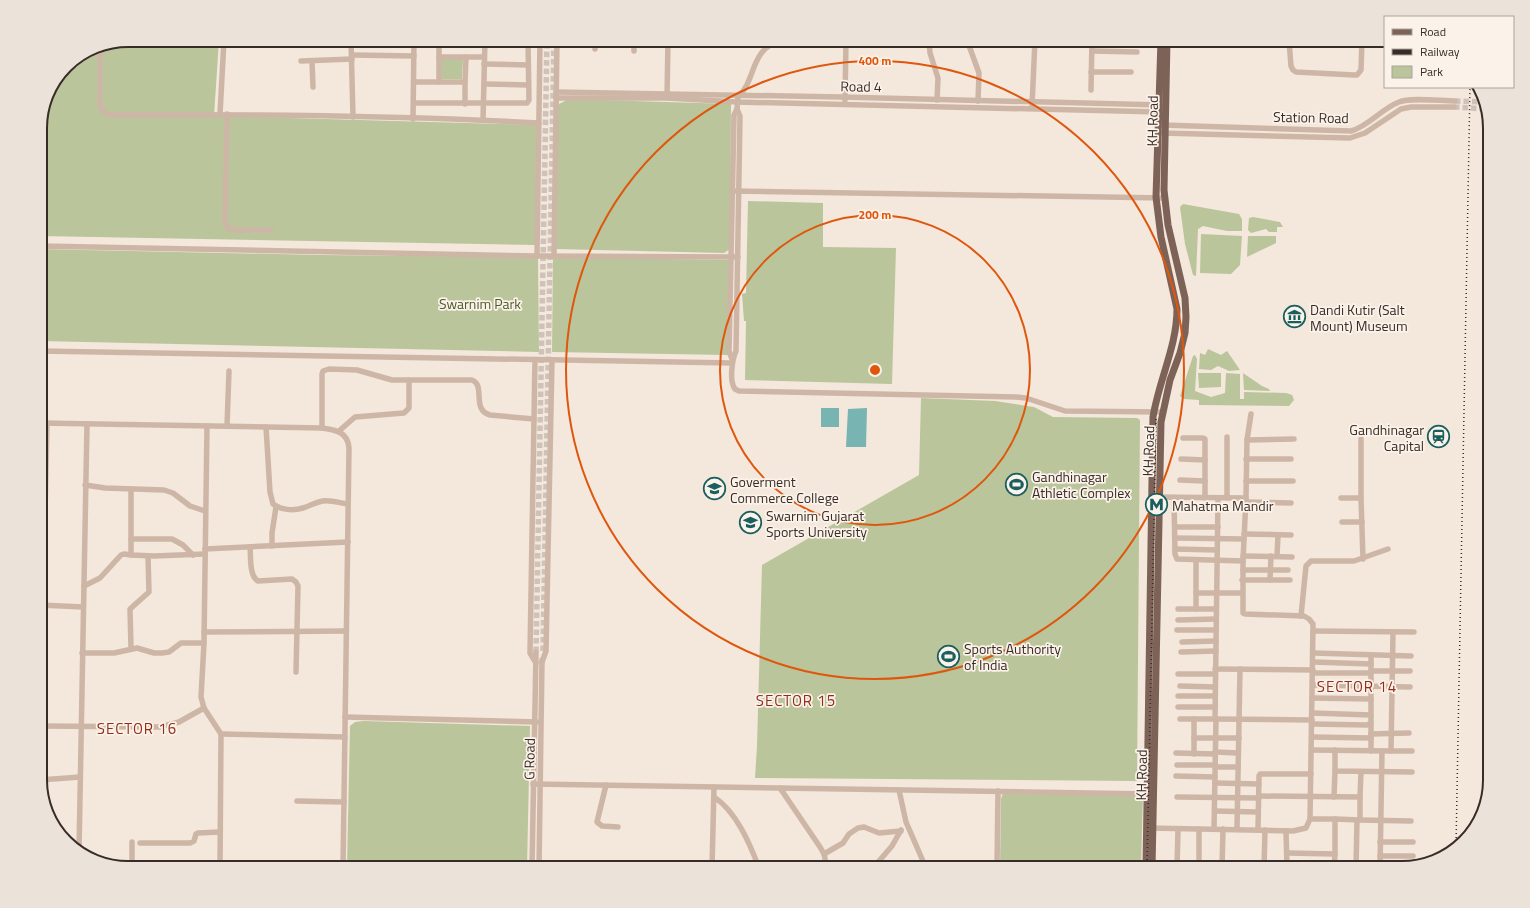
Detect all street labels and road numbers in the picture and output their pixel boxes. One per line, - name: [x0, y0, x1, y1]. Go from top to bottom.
- street label: Road 4: [840, 75, 882, 97]
- street label: KH Road: [1141, 95, 1163, 147]
- street label: Station Road: [1273, 106, 1349, 128]
- street label: KH Road: [1137, 425, 1159, 477]
- street label: G Road: [518, 738, 540, 780]
- street label: KH Road: [1130, 749, 1152, 801]

